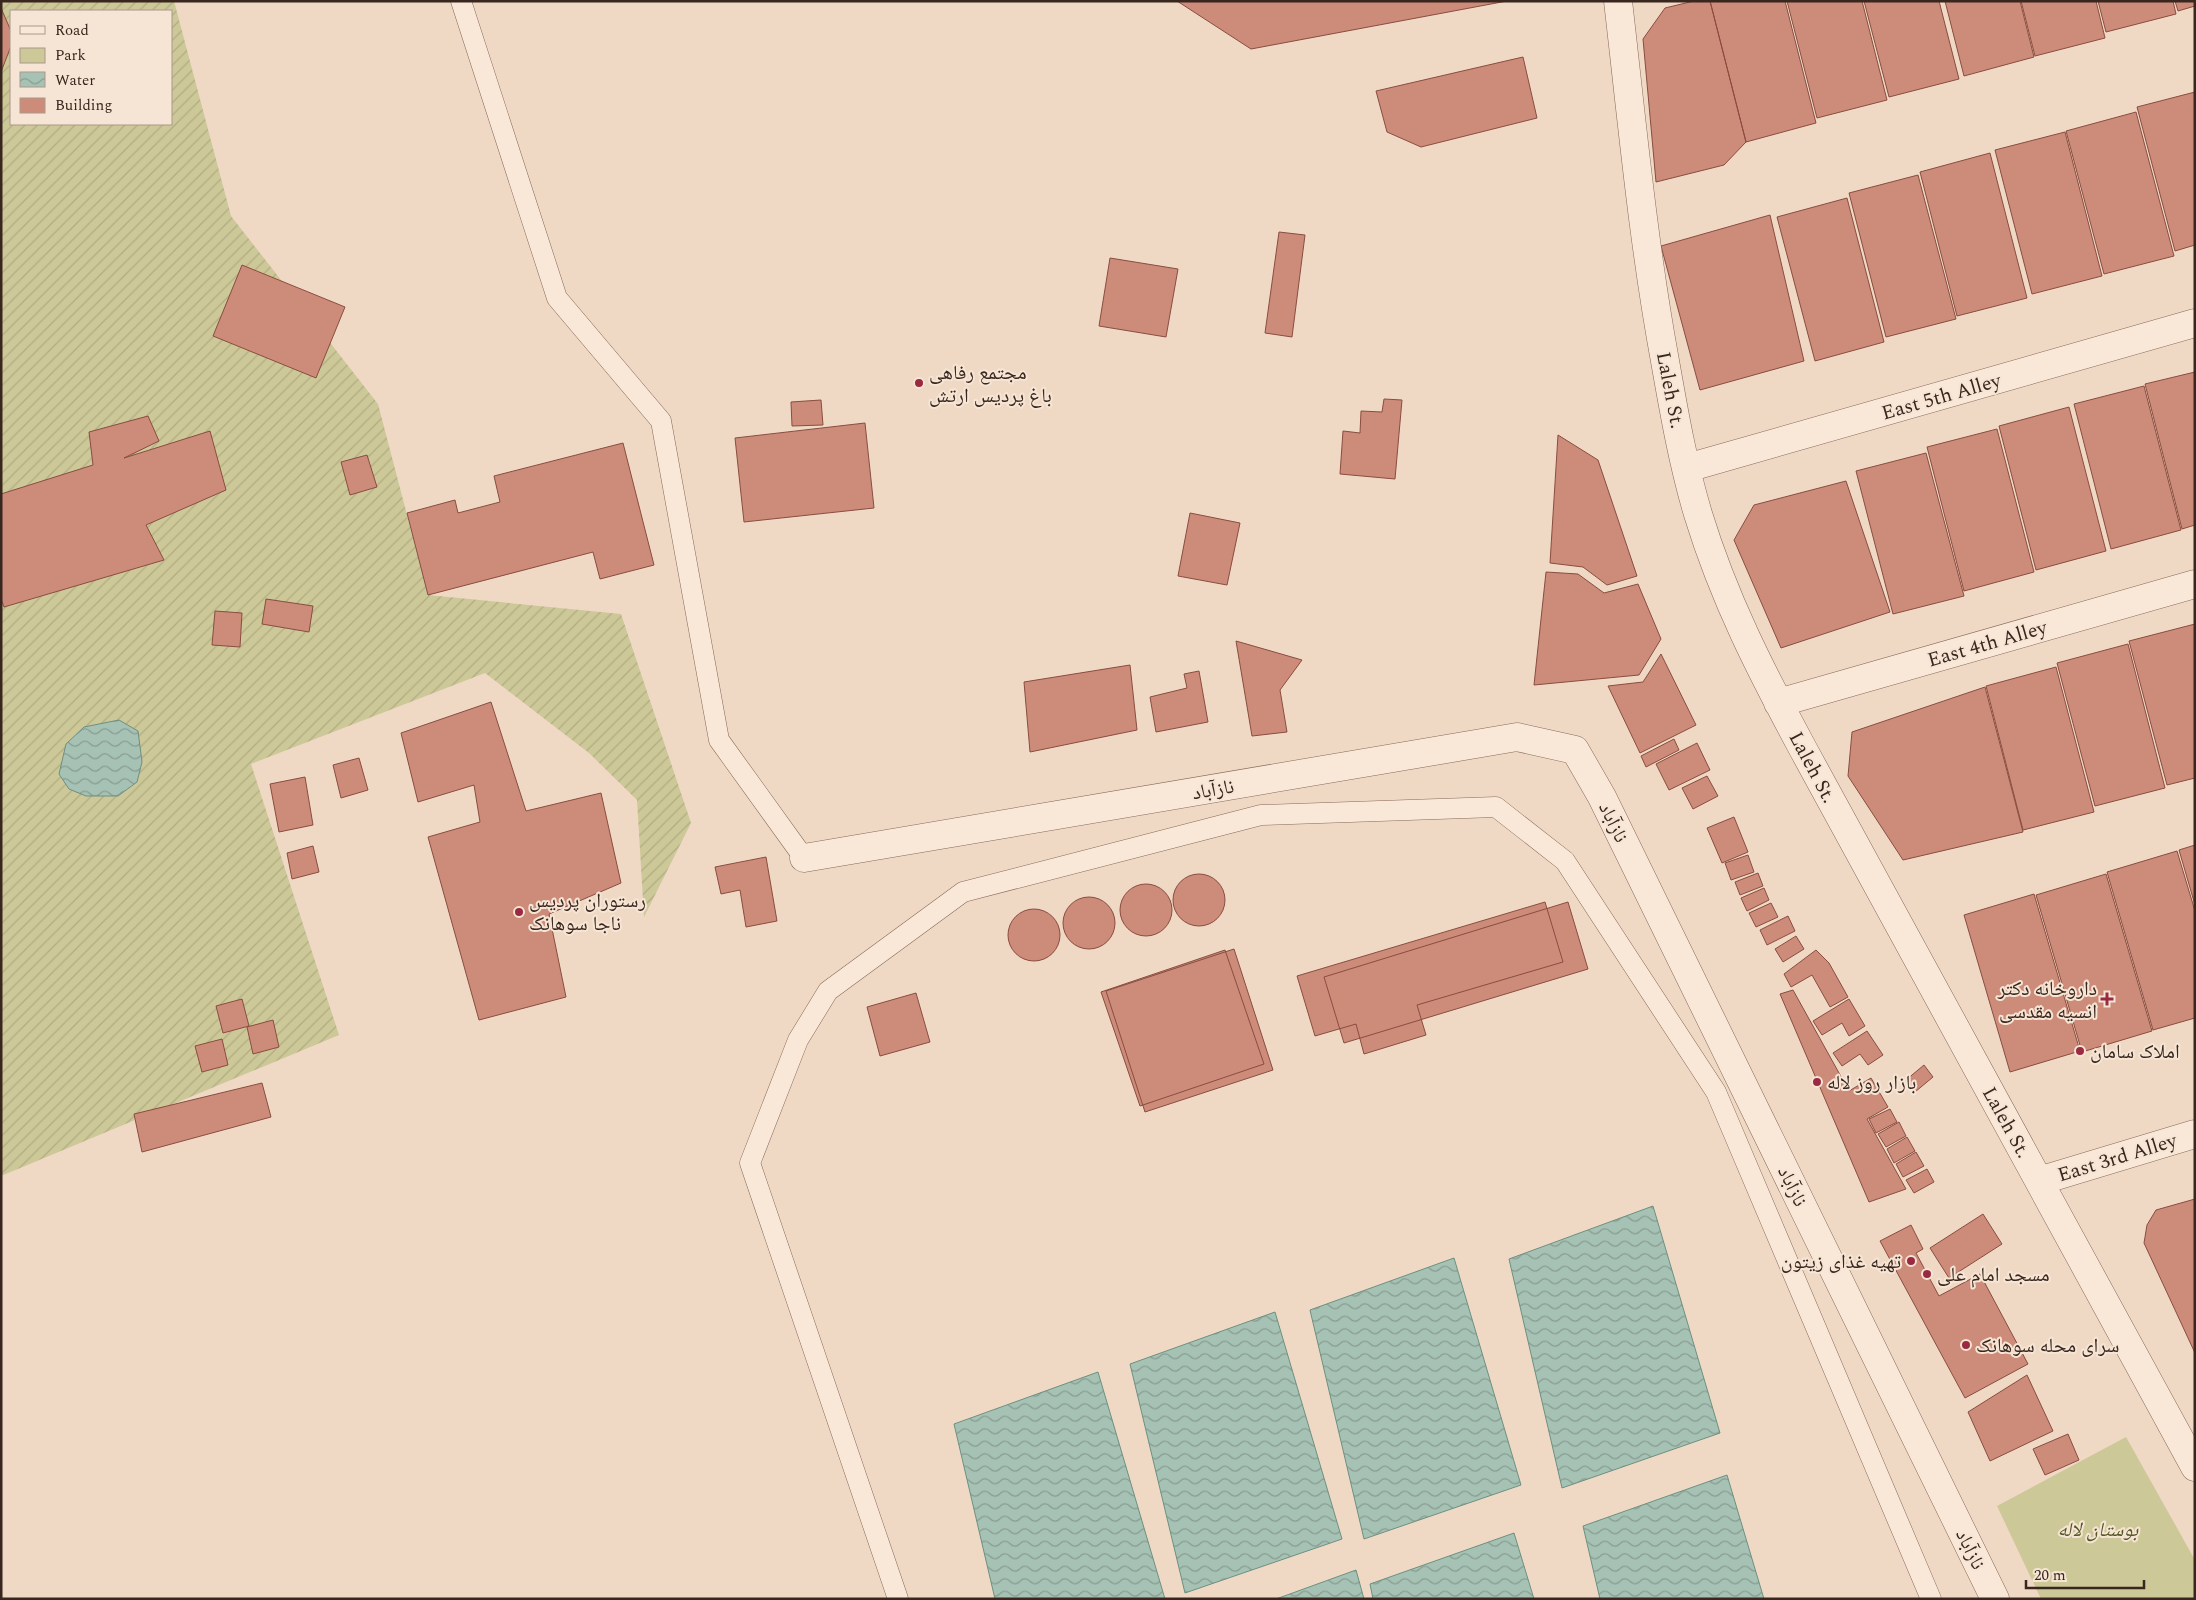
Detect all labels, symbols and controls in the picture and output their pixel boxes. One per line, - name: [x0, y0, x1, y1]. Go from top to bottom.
- legend: [10, 10, 172, 125]
- text: Road: [55, 19, 89, 42]
- text: Park: [55, 44, 86, 67]
- text: Water: [55, 69, 95, 92]
- text: Building: [55, 94, 112, 117]
- street label: Laleh St.: [1648, 349, 1692, 431]
- place label: مجتمع رفاهی باغ پردیس ارتش: [929, 358, 1052, 411]
- street label: East 5th Alley: [1878, 365, 2006, 428]
- marker: مجتمع رفاهی باغ پردیس ارتش: [913, 377, 925, 389]
- street label: East 4th Alley: [1924, 612, 2052, 675]
- street label: Laleh St.: [1781, 726, 1844, 809]
- street label: نازآباد: [1190, 772, 1236, 808]
- street label: نازآباد: [1590, 797, 1636, 848]
- place label: رستوران پردیس ناجا سوهانک: [529, 886, 646, 939]
- marker: رستوران پردیس ناجا سوهانک: [513, 906, 525, 918]
- place label: داروخانه دکتر انسیه مقدسی: [1997, 974, 2097, 1027]
- marker: داروخانه دکتر انسیه مقدسی: [2101, 993, 2113, 1005]
- place label: املاک سامان: [2090, 1037, 2180, 1067]
- marker: املاک سامان: [2074, 1045, 2086, 1057]
- place label: بازار روز لاله: [1827, 1068, 1916, 1098]
- marker: بازار روز لاله: [1811, 1076, 1823, 1088]
- street label: Laleh St.: [1974, 1081, 2038, 1164]
- street label: East 3rd Alley: [2054, 1125, 2182, 1190]
- street label: نازآباد: [1769, 1161, 1815, 1212]
- place label: تهیه غذای زیتون: [1781, 1247, 1901, 1277]
- marker: تهیه غذای زیتون: [1905, 1255, 1917, 1267]
- place label: مسجد امام علی: [1937, 1260, 2050, 1290]
- marker: مسجد امام علی: [1921, 1268, 1933, 1280]
- place label: سرای محله سوهانک: [1976, 1331, 2120, 1361]
- marker: سرای محله سوهانک: [1960, 1339, 1972, 1351]
- park label: بوستان لاله: [2058, 1515, 2139, 1545]
- street label: نازآباد: [1947, 1524, 1993, 1575]
- scale bar: [2026, 1558, 2144, 1590]
- text: 20 m: [2034, 1564, 2066, 1587]

